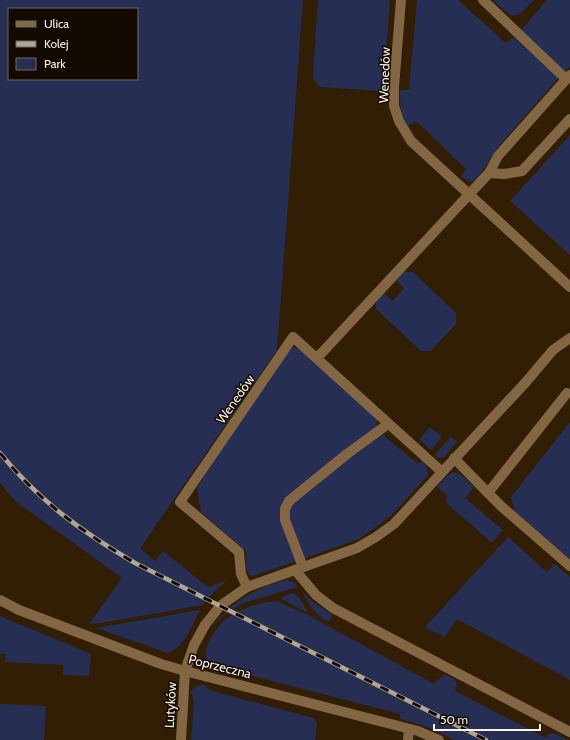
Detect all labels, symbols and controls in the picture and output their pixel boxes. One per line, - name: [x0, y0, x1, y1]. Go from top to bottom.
- legend: [8, 8, 138, 80]
- text: Ulica: [44, 16, 69, 31]
- text: Kolej: [44, 36, 68, 51]
- street label: Wenedów: [375, 46, 393, 103]
- text: Park: [44, 56, 66, 71]
- street label: Wenedów: [212, 371, 258, 427]
- street label: Poprzeczna: [187, 651, 254, 682]
- street label: Lutyków: [161, 681, 179, 729]
- scale bar: [434, 706, 540, 732]
- text: 50 m: [440, 712, 468, 727]

